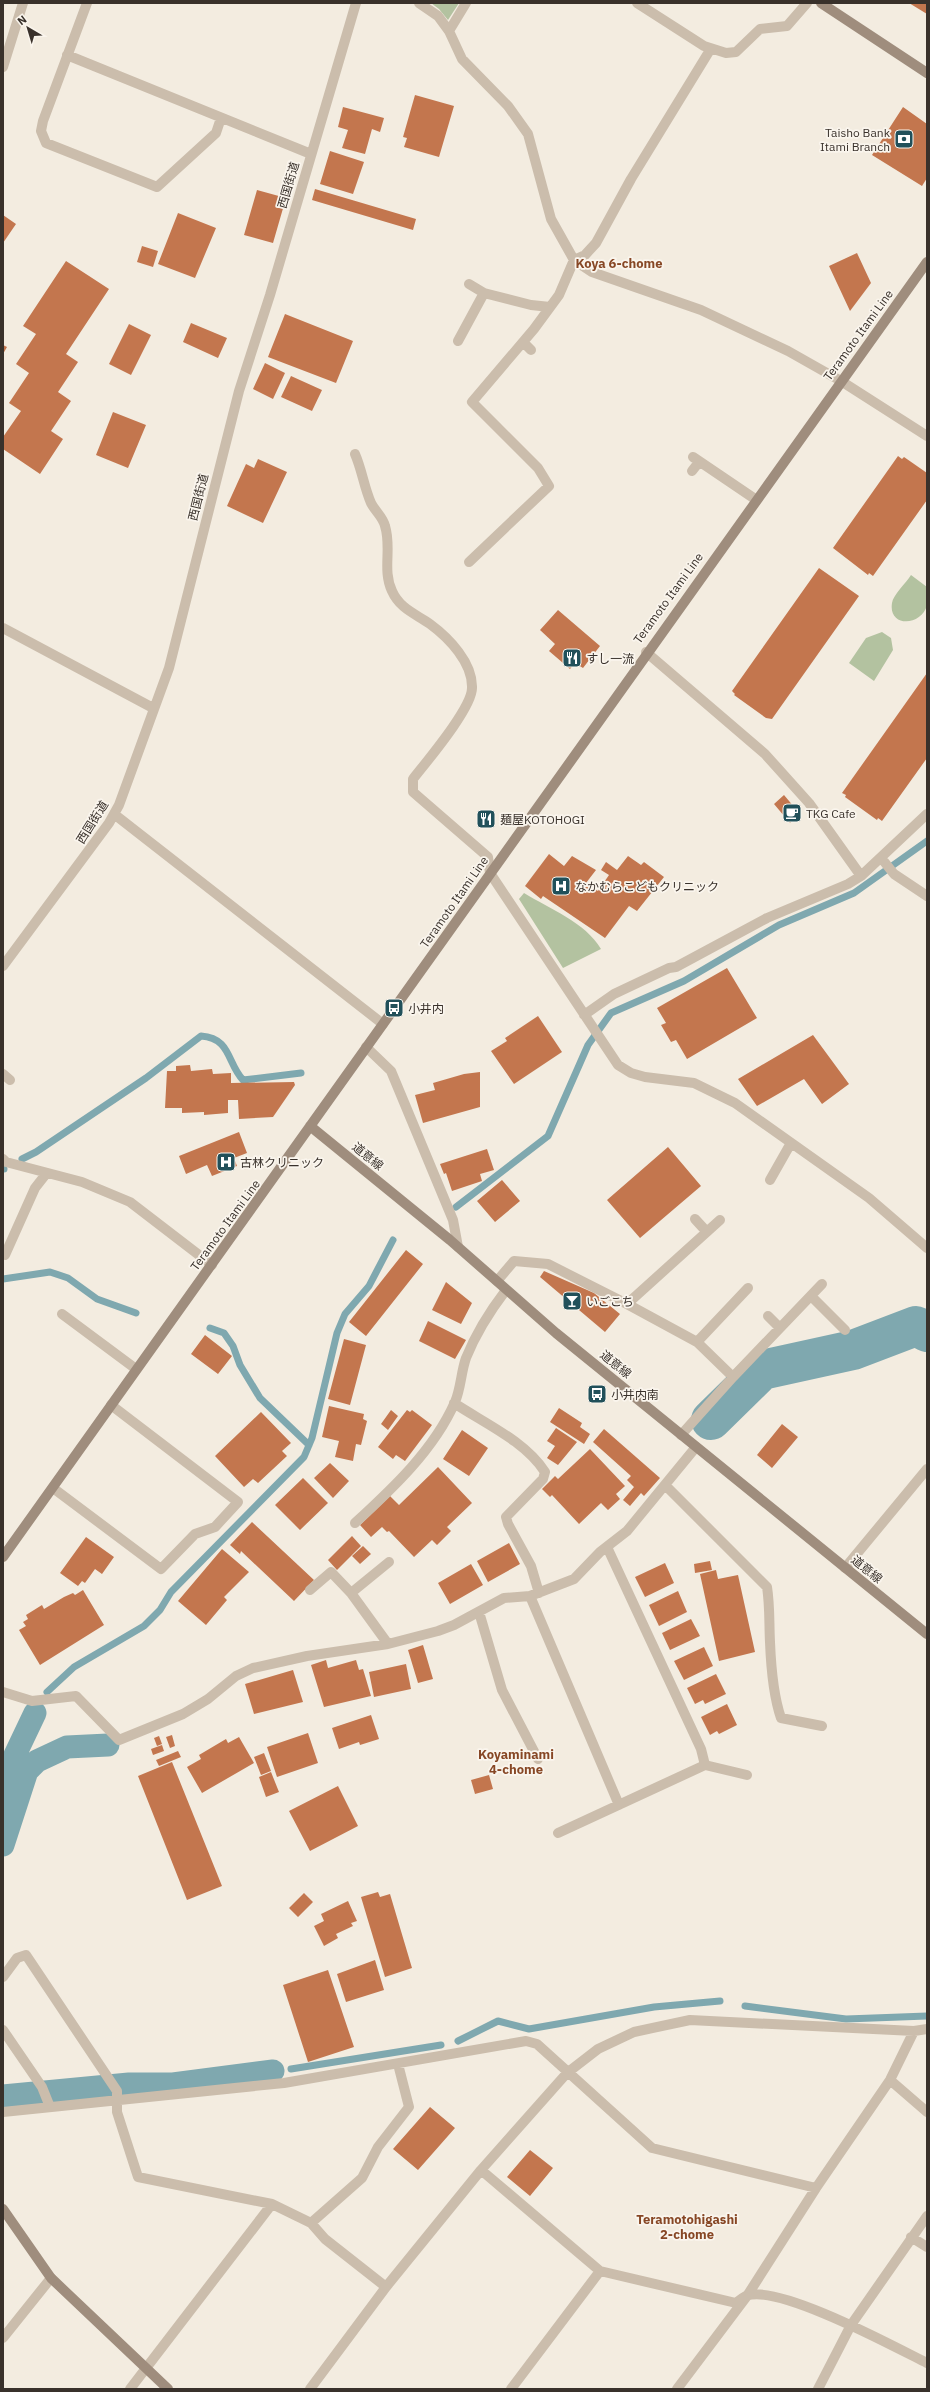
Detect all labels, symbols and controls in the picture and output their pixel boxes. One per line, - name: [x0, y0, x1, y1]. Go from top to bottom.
- north arrow: [8, 8, 48, 48]
- text: N: [14, 12, 29, 28]
- place label: Taisho Bank Itami Branch: [820, 125, 891, 154]
- bank icon: Taisho Bank Itami Branch: [893, 128, 915, 150]
- street label: 西国街道: [274, 160, 302, 210]
- district label: Koya 6-chome: [575, 255, 663, 272]
- street label: Teramoto Itami Line: [820, 286, 896, 383]
- street label: 西国街道: [185, 472, 211, 522]
- street label: Teramoto Itami Line: [630, 549, 706, 646]
- restaurant icon: すし一流: [561, 647, 583, 669]
- place label: すし一流: [586, 651, 634, 666]
- street label: 西国街道: [73, 798, 111, 846]
- cafe icon: TKG Cafe: [781, 802, 803, 824]
- place label: TKG Cafe: [806, 806, 856, 821]
- restaurant icon: 麺屋KOTOHOGI: [475, 808, 497, 830]
- place label: 麺屋KOTOHOGI: [500, 812, 585, 827]
- street label: Teramoto Itami Line: [417, 853, 491, 951]
- hospital icon: なかむらこどもクリニック: [550, 875, 572, 897]
- place label: なかむらこどもクリニック: [575, 879, 719, 894]
- bus stop icon: 小井内: [383, 997, 405, 1019]
- place label: 小井内: [408, 1001, 444, 1016]
- street label: 道意線: [349, 1139, 387, 1173]
- hospital icon: 古林クリニック: [215, 1151, 237, 1173]
- place label: 古林クリニック: [240, 1155, 324, 1170]
- street label: Teramoto Itami Line: [187, 1176, 263, 1273]
- bar icon: いごこち: [561, 1290, 583, 1312]
- place label: いごこち: [586, 1294, 634, 1309]
- street label: 道意線: [597, 1347, 635, 1381]
- bus stop icon: 小井内南: [586, 1383, 608, 1405]
- place label: 小井内南: [611, 1387, 659, 1402]
- street label: 道意線: [848, 1552, 886, 1586]
- district label: Koyaminami 4-chome: [478, 1746, 554, 1778]
- district label: Teramotohigashi 2-chome: [636, 2211, 738, 2243]

